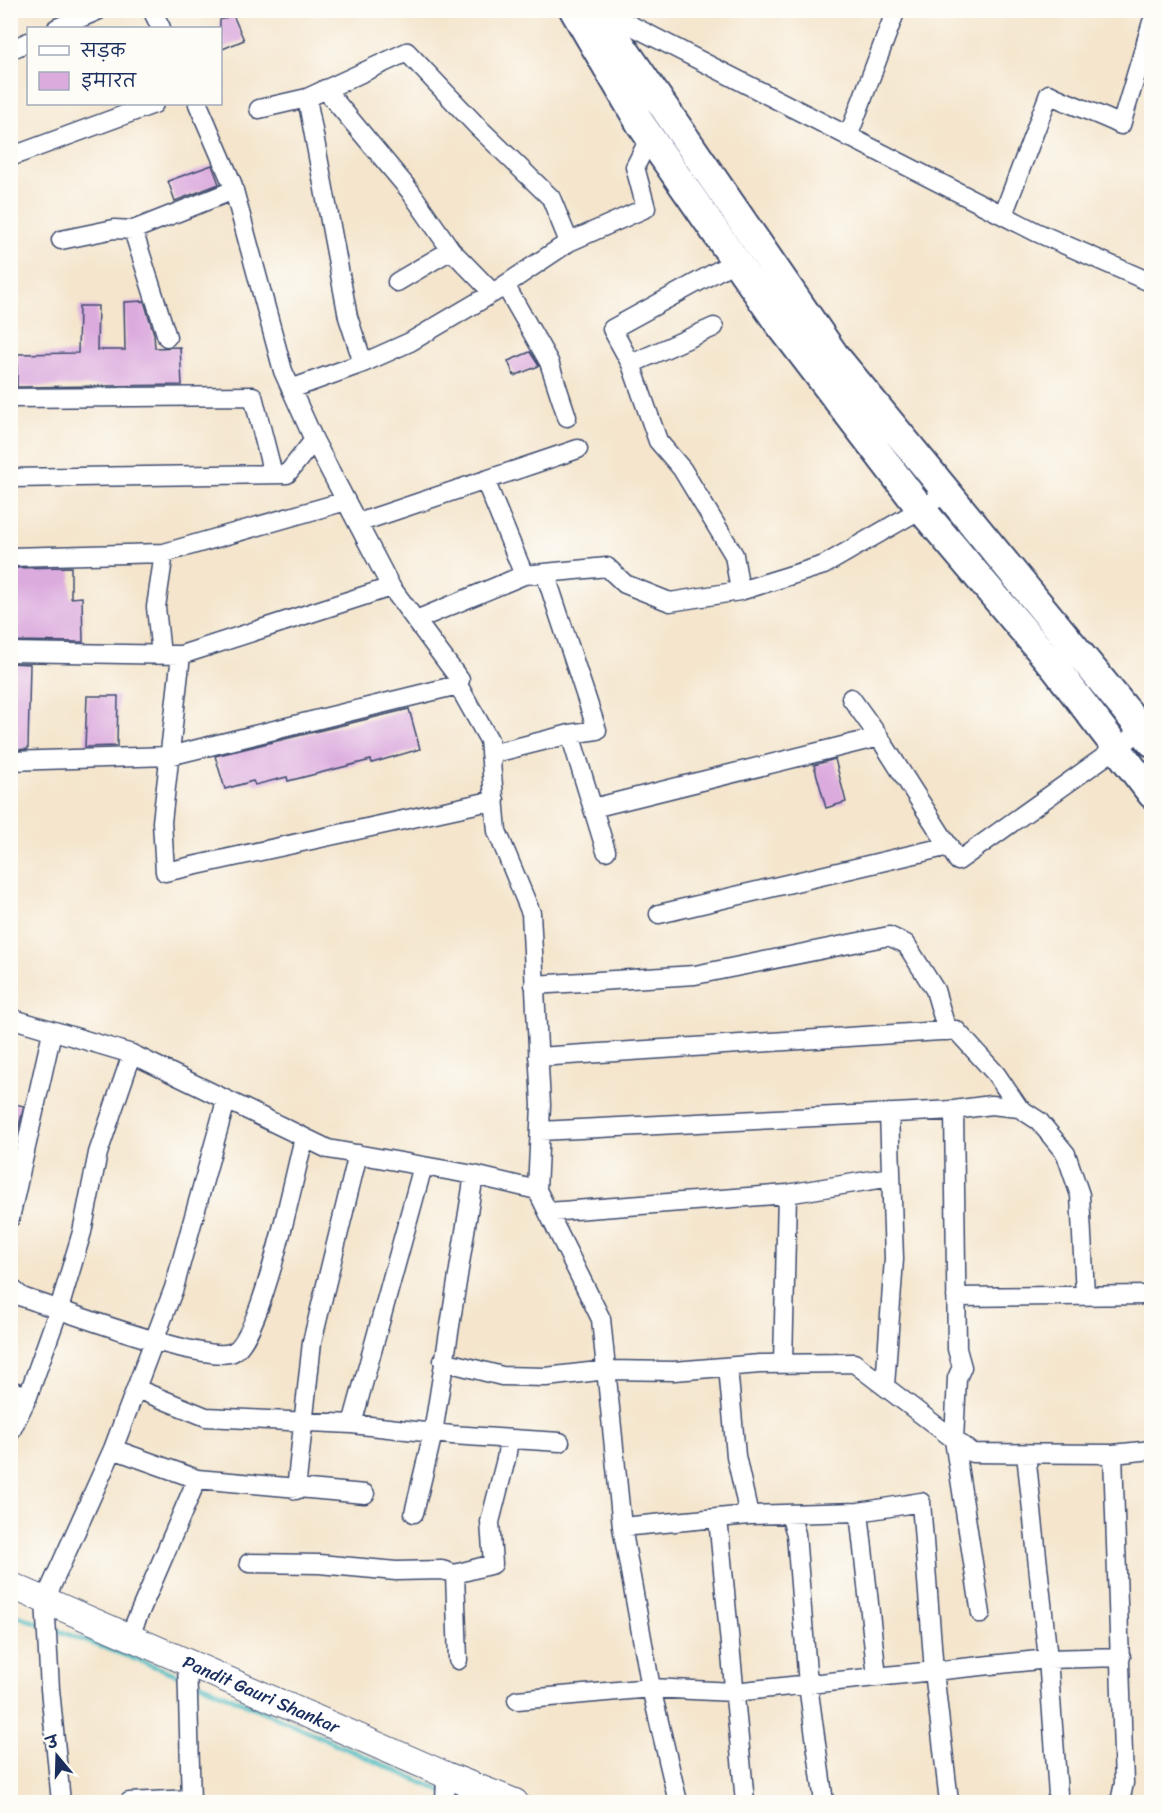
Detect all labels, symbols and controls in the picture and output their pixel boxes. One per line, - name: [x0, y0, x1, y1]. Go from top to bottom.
- legend: [27, 27, 222, 105]
- text: सड़क: [80, 35, 126, 67]
- text: इमारत: [81, 65, 137, 97]
- street label: Pandit Gauri Shankar: [177, 1646, 346, 1743]
- north arrow: [27, 1726, 87, 1786]
- text: उ: [41, 1726, 63, 1758]

